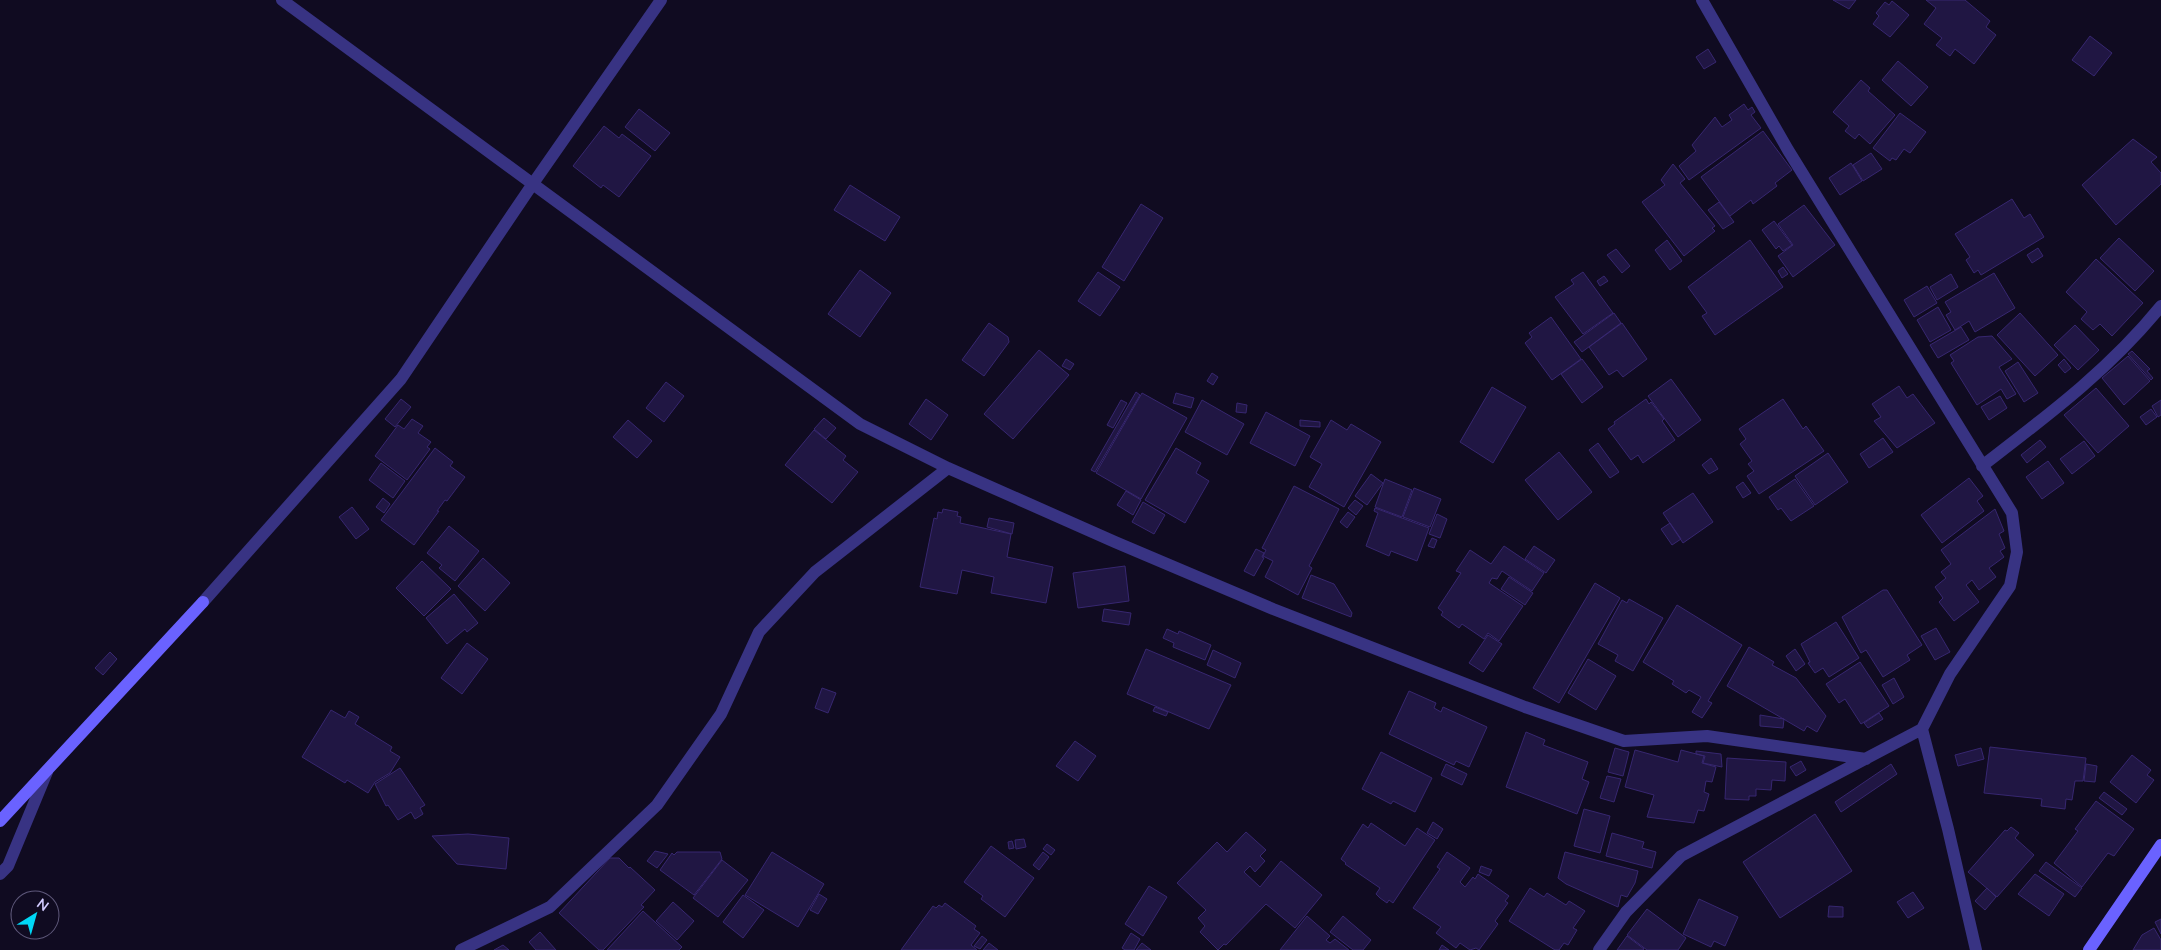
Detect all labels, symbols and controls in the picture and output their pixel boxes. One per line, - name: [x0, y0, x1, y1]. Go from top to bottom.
- north arrow: [10, 890, 60, 940]
- text: N: [33, 894, 52, 916]

